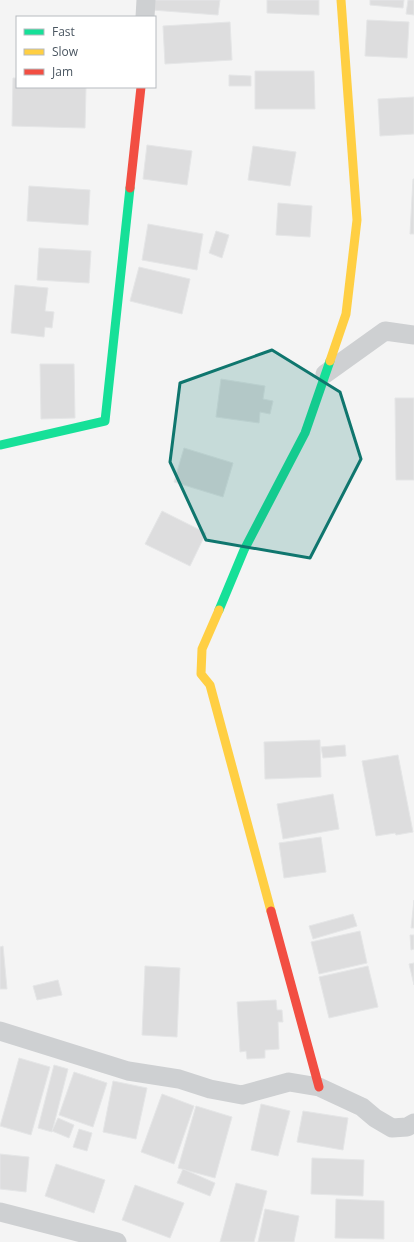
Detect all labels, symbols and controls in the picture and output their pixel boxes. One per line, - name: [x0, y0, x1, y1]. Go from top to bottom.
- legend: [16, 16, 156, 88]
- text: Fast: [52, 23, 75, 40]
- text: Slow: [52, 43, 79, 60]
- text: Jam: [51, 63, 73, 80]

